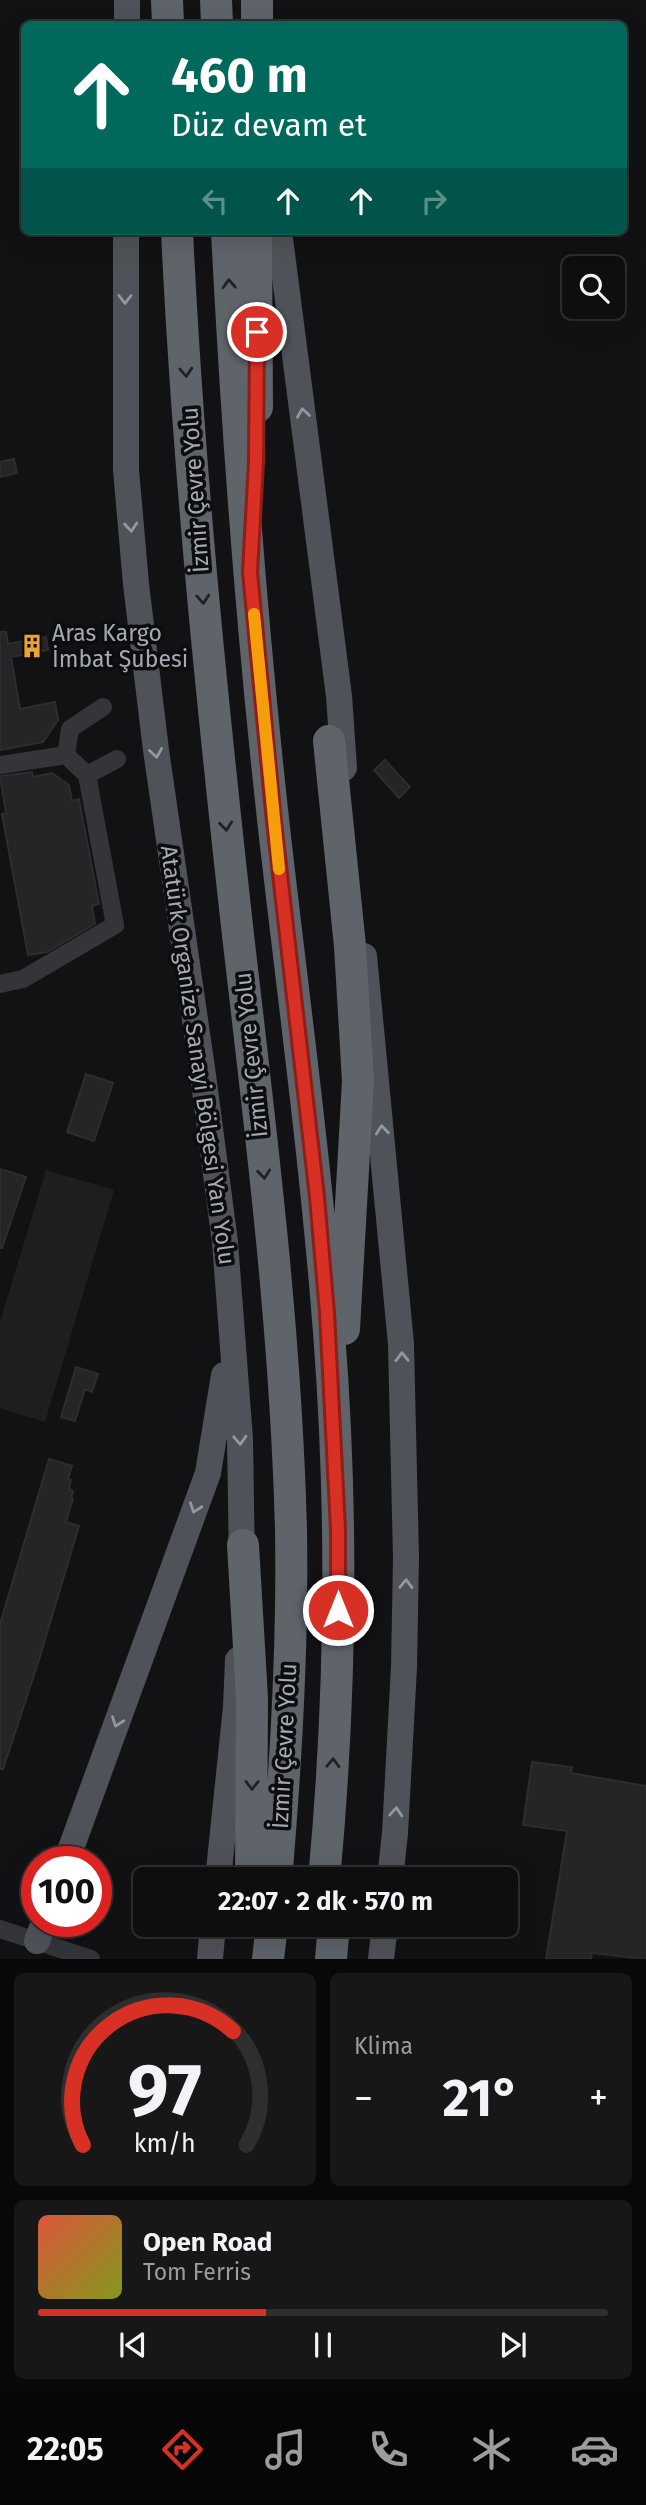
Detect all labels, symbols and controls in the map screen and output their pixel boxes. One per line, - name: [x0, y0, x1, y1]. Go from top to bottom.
- text: 460 m: [171, 46, 308, 105]
- icon: ahead: [56, 49, 147, 140]
- text: Düz devam et: [171, 106, 367, 144]
- icon: left: [196, 182, 234, 220]
- icon: ahead: [269, 182, 307, 220]
- icon: ahead: [342, 182, 380, 220]
- icon: right: [415, 182, 453, 220]
- map controls: [562, 256, 625, 319]
- button: search: [562, 256, 625, 319]
- one-way arrow: [222, 279, 237, 290]
- one-way arrow: [117, 294, 133, 305]
- pin: [227, 302, 287, 362]
- icon: arrive: [238, 313, 276, 351]
- one-way arrow: [178, 367, 193, 378]
- street label: İzmir Çevre Yolu: [175, 406, 215, 574]
- one-way arrow: [296, 407, 311, 419]
- one-way arrow: [123, 521, 138, 532]
- one-way arrow: [195, 594, 210, 605]
- place label: Aras Kargo İmbat Şubesi: [52, 619, 188, 673]
- building icon: Aras Kargo İmbat Şubesi: [18, 632, 46, 660]
- one-way arrow: [148, 747, 163, 758]
- one-way arrow: [218, 820, 233, 831]
- street label: Atatürk Organize Sanayi Bölgesi Yan Yolu: [155, 844, 241, 1266]
- street label: İzmir Çevre Yolu: [228, 971, 274, 1139]
- one-way arrow: [375, 1124, 390, 1135]
- one-way arrow: [256, 1168, 271, 1179]
- one-way arrow: [394, 1351, 409, 1362]
- one-way arrow: [232, 1435, 247, 1446]
- one-way arrow: [189, 1502, 203, 1514]
- position arrow: [301, 1573, 375, 1647]
- one-way arrow: [398, 1579, 414, 1589]
- street label: İzmir Çevre Yolu: [266, 1662, 302, 1830]
- one-way arrow: [111, 1715, 125, 1727]
- one-way arrow: [325, 1757, 340, 1768]
- one-way arrow: [244, 1780, 260, 1790]
- one-way arrow: [388, 1806, 403, 1817]
- speed limit sign: 100: [21, 1846, 112, 1937]
- text: 22:07 · 2 dk · 570 m: [218, 1886, 433, 1917]
- text: Klima: [354, 2032, 413, 2060]
- text: 97: [128, 2048, 202, 2135]
- text: 21°: [443, 2067, 520, 2130]
- text: −: [354, 2075, 373, 2121]
- text: +: [589, 2075, 608, 2121]
- text: km/h: [134, 2129, 196, 2159]
- text: Open Road: [143, 2227, 272, 2258]
- text: Tom Ferris: [143, 2258, 251, 2286]
- icon: previous: [114, 2326, 152, 2364]
- icon: pause: [304, 2326, 342, 2364]
- icon: next: [494, 2326, 532, 2364]
- icon: directions: [158, 2425, 207, 2474]
- icon: music: [261, 2425, 310, 2474]
- icon: phone: [364, 2425, 413, 2474]
- icon: climate: [467, 2425, 516, 2474]
- icon: car: [570, 2425, 619, 2474]
- text: 22:05: [27, 2430, 104, 2468]

